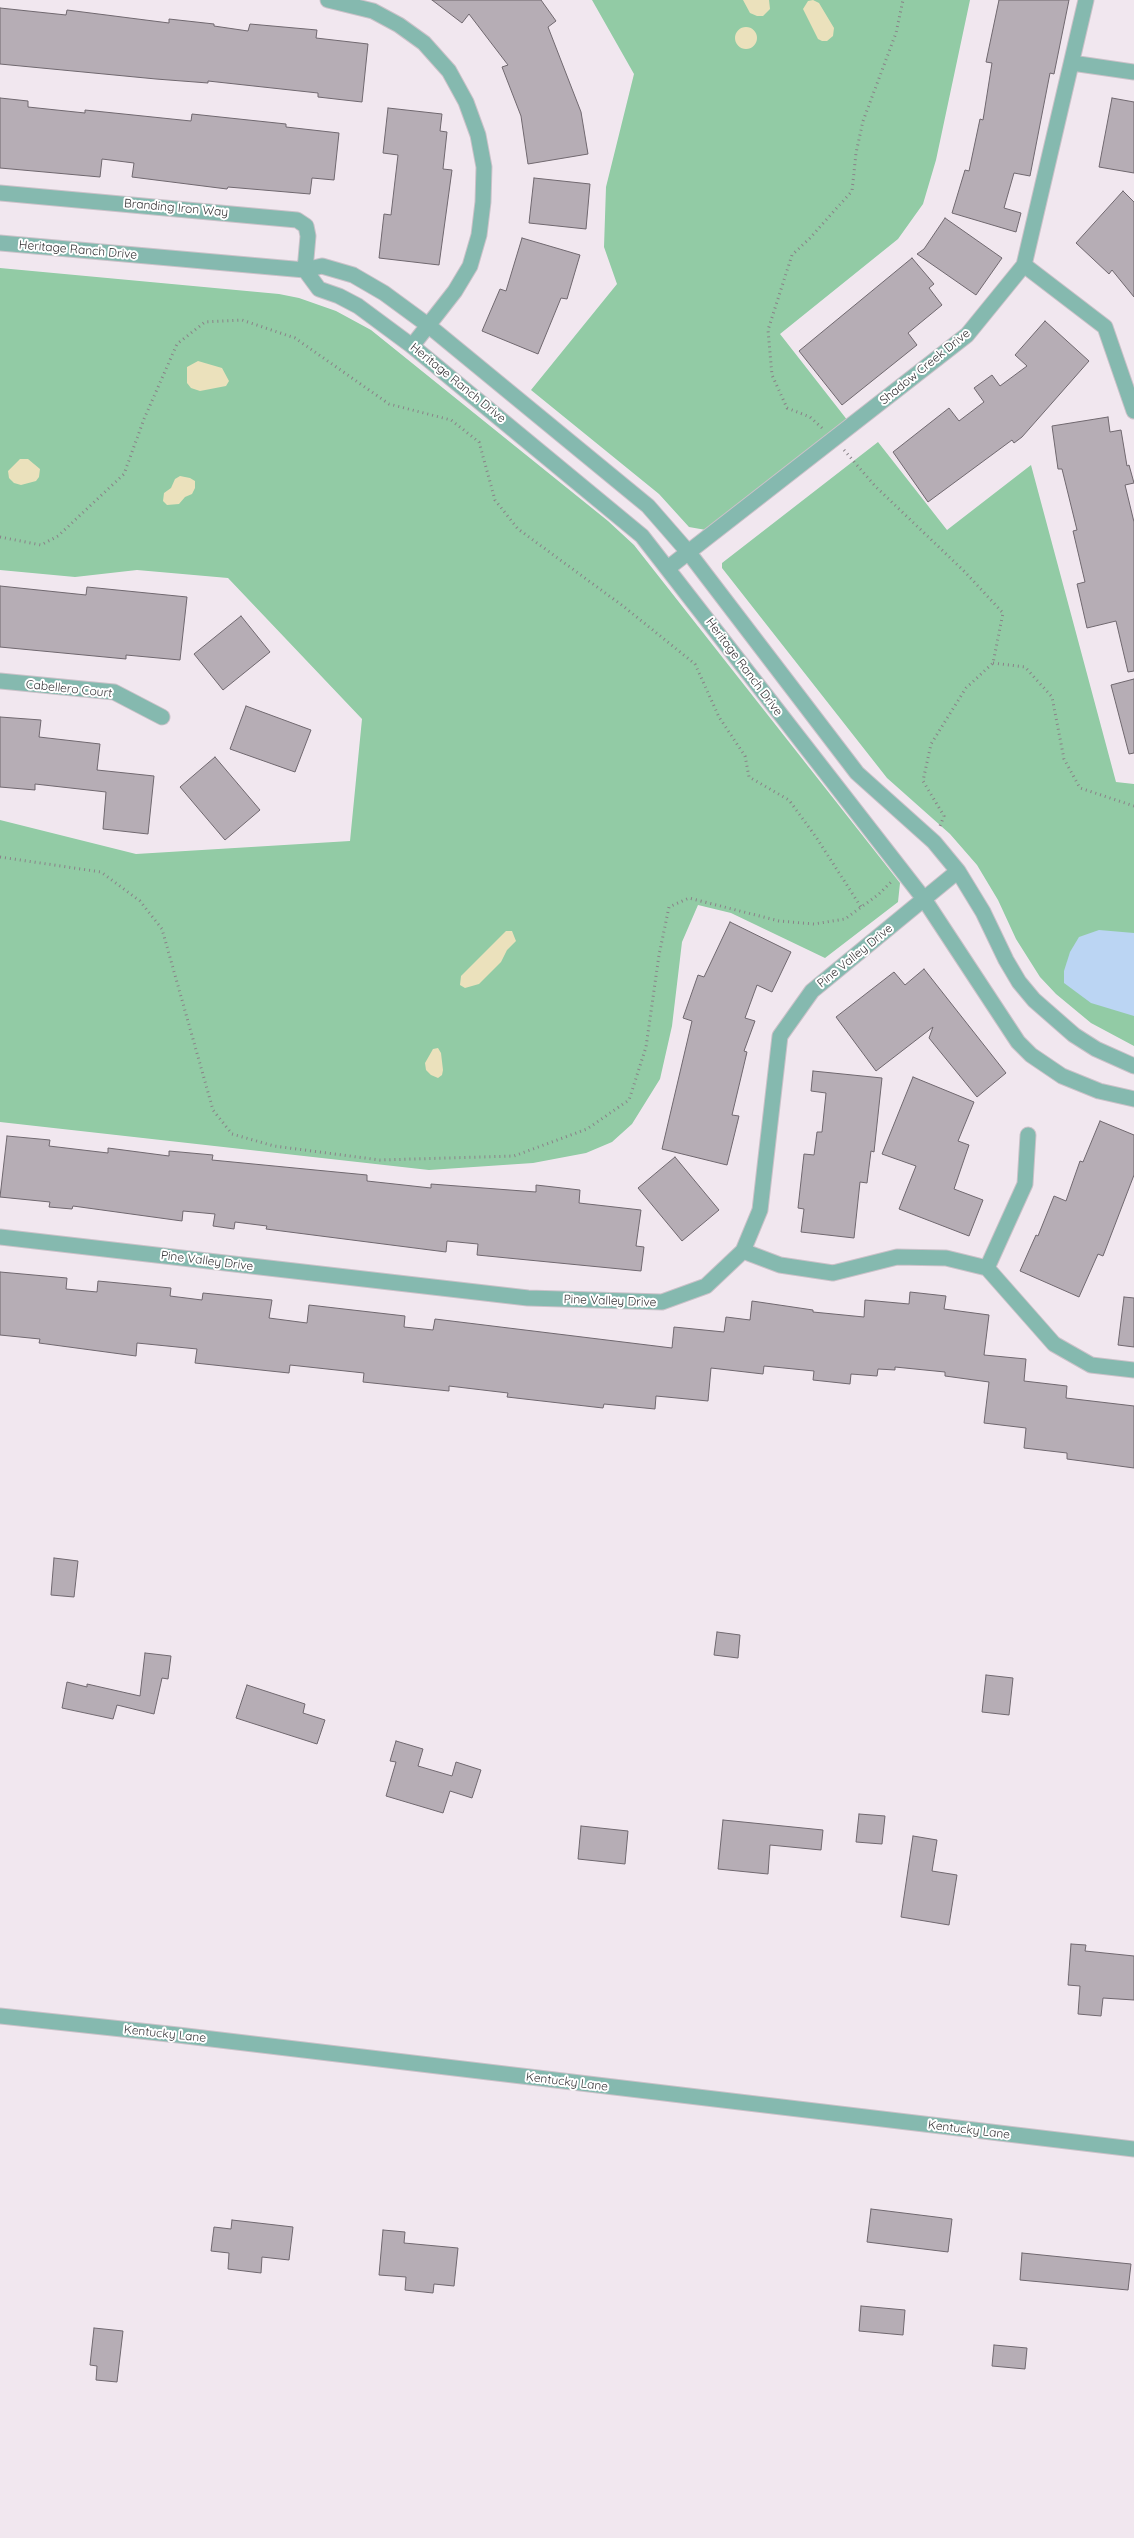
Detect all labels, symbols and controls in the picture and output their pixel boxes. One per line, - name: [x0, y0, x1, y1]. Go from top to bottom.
- street label: Branding Iron Way: [123, 196, 229, 220]
- street label: Heritage Ranch Drive: [18, 238, 138, 262]
- street label: Shadow Creek Drive: [877, 326, 973, 408]
- street label: Heritage Ranch Drive: [407, 340, 509, 426]
- street label: Heritage Ranch Drive: [703, 615, 785, 719]
- street label: Cabellero Court: [25, 677, 113, 701]
- street label: Pine Valley Drive: [814, 921, 896, 991]
- street label: Pine Valley Drive: [160, 1248, 254, 1274]
- street label: Pine Valley Drive: [563, 1292, 657, 1310]
- street label: Kentucky Lane: [123, 2023, 207, 2045]
- street label: Kentucky Lane: [525, 2070, 609, 2094]
- street label: Kentucky Lane: [927, 2118, 1011, 2142]

